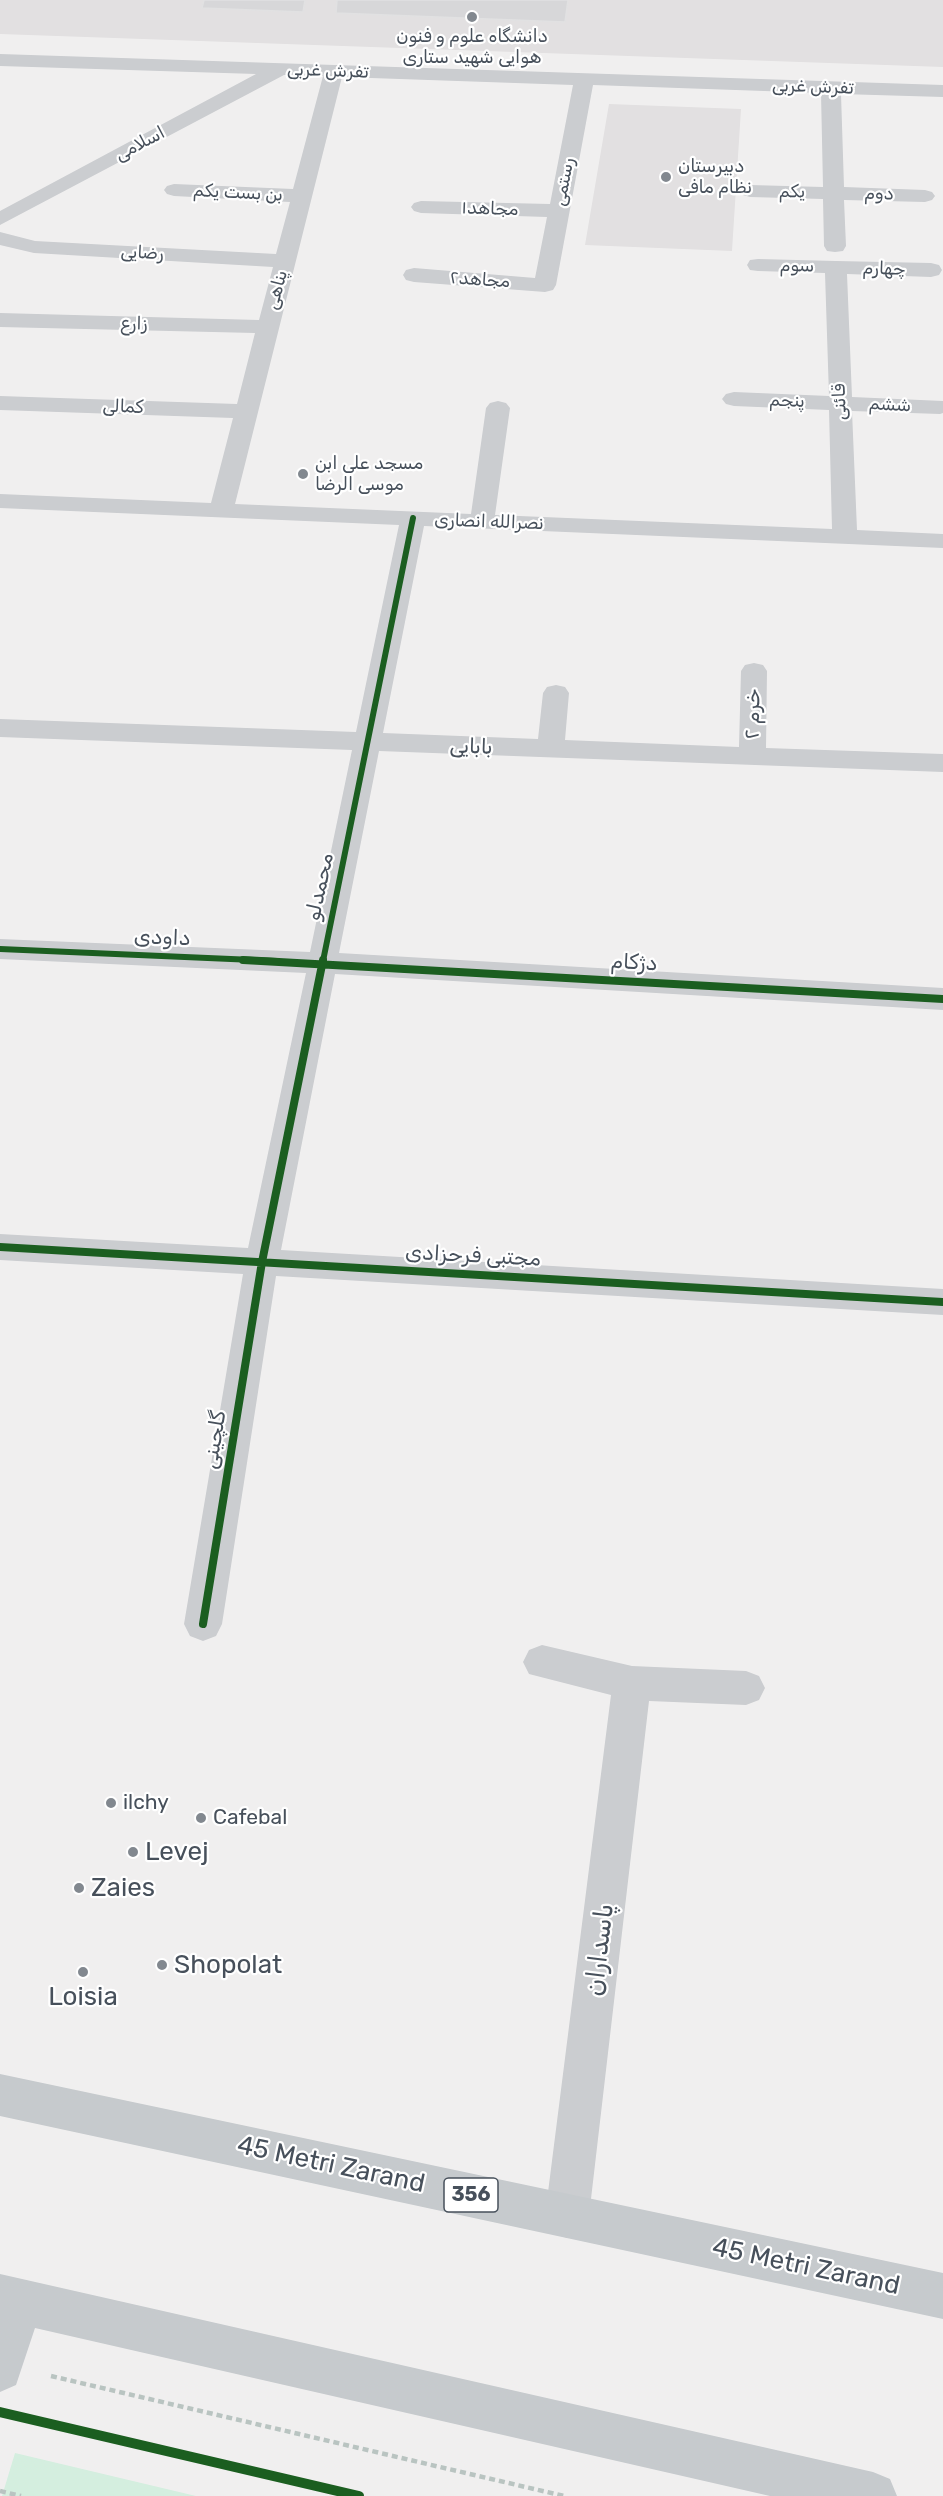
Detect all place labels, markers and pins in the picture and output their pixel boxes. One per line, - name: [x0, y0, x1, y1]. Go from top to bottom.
- marker: دانشگاه علوم و فنون هوایی شهید ستاری: [465, 10, 479, 24]
- place label: دانشگاه علوم و فنون هوایی شهید ستاری: [396, 26, 548, 68]
- place label: دبیرستان نظام مافی: [678, 156, 752, 198]
- marker: دبیرستان نظام مافی: [659, 170, 673, 184]
- place label: مسجد علی ابن موسی الرضا: [315, 453, 423, 496]
- marker: مسجد علی ابن موسی الرضا: [296, 467, 310, 481]
- place label: ilchy: [123, 1790, 169, 1816]
- marker: ilchy: [104, 1796, 118, 1810]
- place label: Cafebal: [213, 1805, 287, 1831]
- marker: Cafebal: [194, 1811, 208, 1825]
- place label: Levej: [145, 1836, 209, 1868]
- marker: Levej: [126, 1845, 140, 1859]
- place label: Zaies: [91, 1872, 155, 1904]
- marker: Zaies: [72, 1881, 86, 1895]
- place label: Shopolat: [174, 1949, 282, 1981]
- marker: Shopolat: [155, 1958, 169, 1972]
- marker: Loisia: [76, 1965, 90, 1979]
- place label: Loisia: [48, 1981, 118, 2013]

